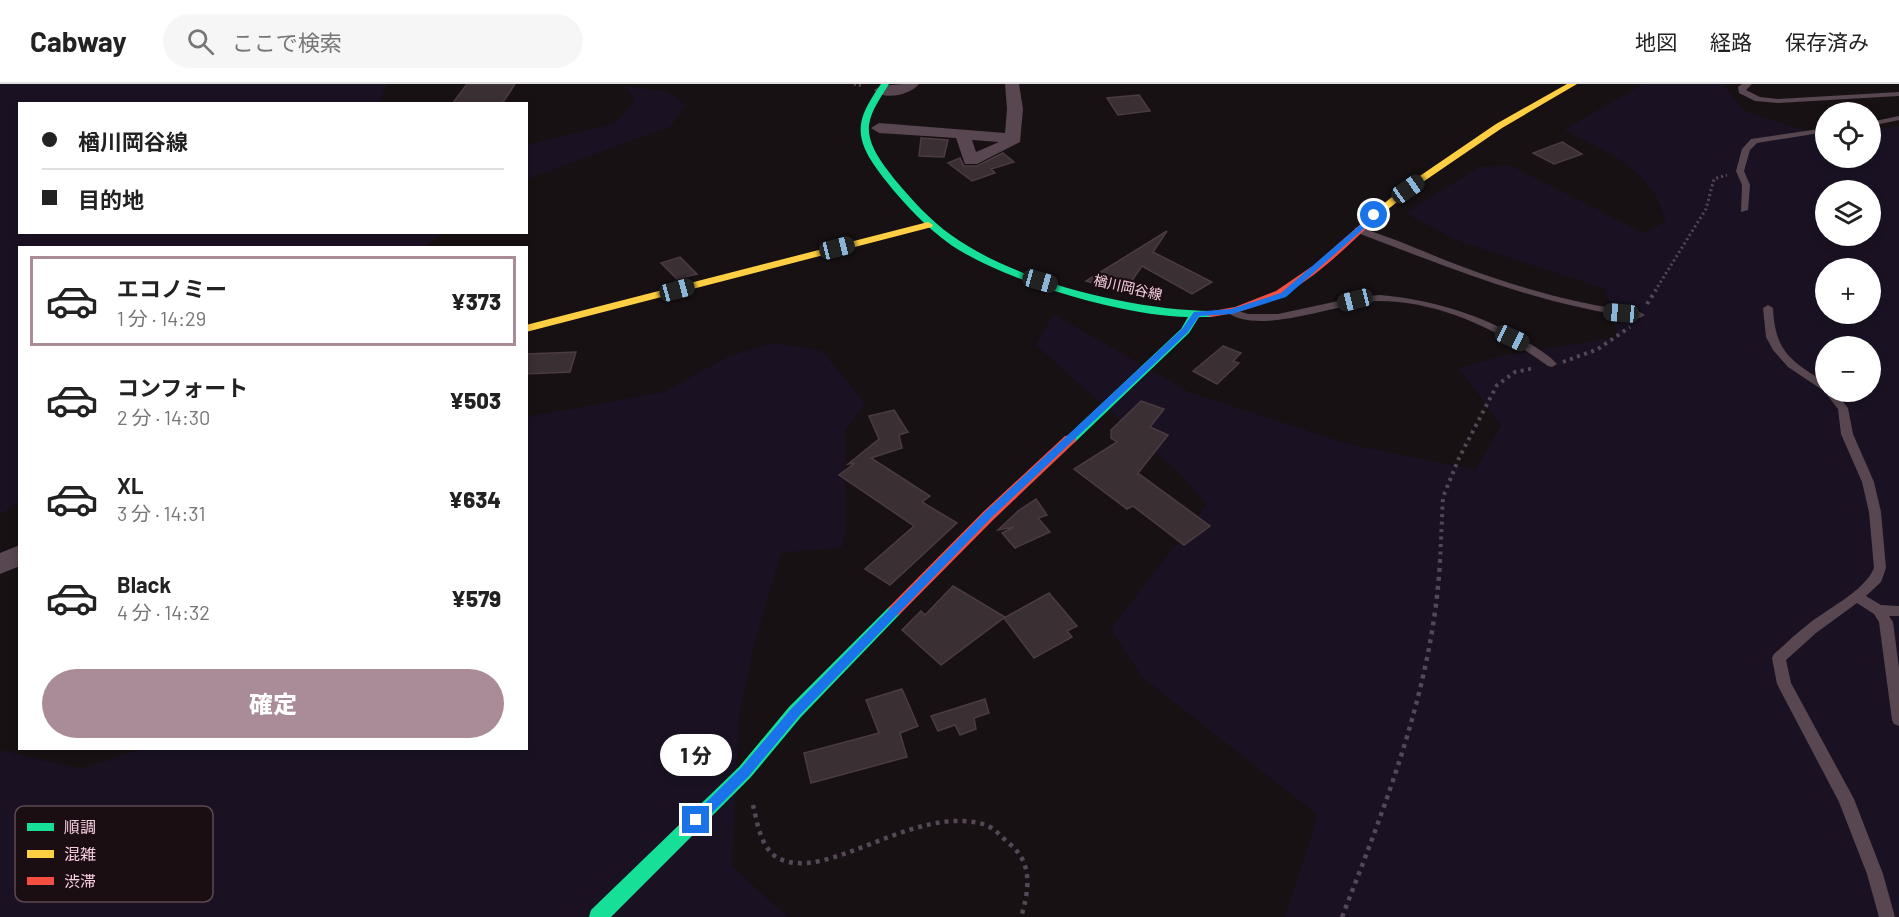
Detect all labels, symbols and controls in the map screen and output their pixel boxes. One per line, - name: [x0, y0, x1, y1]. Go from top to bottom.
- search box: [163, 14, 583, 68]
- text: Cabway: [30, 24, 127, 58]
- icon: search: [184, 25, 217, 58]
- text: ここで検索: [232, 29, 342, 55]
- text: 地図: [1635, 29, 1677, 54]
- text: 経路: [1710, 29, 1752, 54]
- text: 保存済み: [1785, 29, 1869, 54]
- map controls: [1815, 102, 1881, 402]
- button: locate: [1815, 102, 1881, 168]
- text: 楢川岡谷線: [78, 128, 188, 154]
- car: [1388, 171, 1428, 207]
- button: layers: [1815, 180, 1881, 246]
- text: 目的地: [78, 186, 144, 212]
- route start: [1360, 201, 1387, 228]
- car: [817, 235, 857, 261]
- button: +: [1815, 258, 1881, 324]
- car: [1020, 267, 1060, 295]
- street label: 楢川岡谷線: [1092, 271, 1164, 303]
- icon: car: [45, 274, 99, 328]
- text: エコノミー: [117, 275, 227, 301]
- car: [657, 277, 697, 303]
- car: [1335, 287, 1375, 313]
- text: ¥373: [451, 288, 501, 314]
- car: [1602, 302, 1640, 324]
- text: 1 分 · 14:29: [117, 306, 206, 330]
- car: [1492, 322, 1532, 354]
- button: −: [1815, 336, 1881, 402]
- icon: car: [45, 373, 99, 427]
- text: コンフォート: [117, 374, 248, 400]
- text: ¥503: [449, 387, 501, 413]
- text: 2 分 · 14:30: [117, 405, 210, 429]
- icon: car: [45, 472, 99, 526]
- text: XL: [117, 472, 143, 498]
- text: ¥634: [448, 486, 501, 512]
- text: 3 分 · 14:31: [117, 501, 205, 525]
- icon: car: [45, 571, 99, 625]
- text: Black: [117, 571, 171, 597]
- text: ¥579: [451, 585, 501, 611]
- text: 4 分 · 14:32: [117, 600, 210, 624]
- button: 確定: [42, 669, 504, 738]
- callout: 1 分: [660, 733, 732, 775]
- text: 1 分: [680, 743, 712, 767]
- legend: [15, 806, 213, 902]
- route end: [682, 806, 709, 833]
- text: 順調: [64, 817, 96, 836]
- text: 混雑: [64, 844, 96, 863]
- text: 渋滞: [64, 871, 96, 890]

